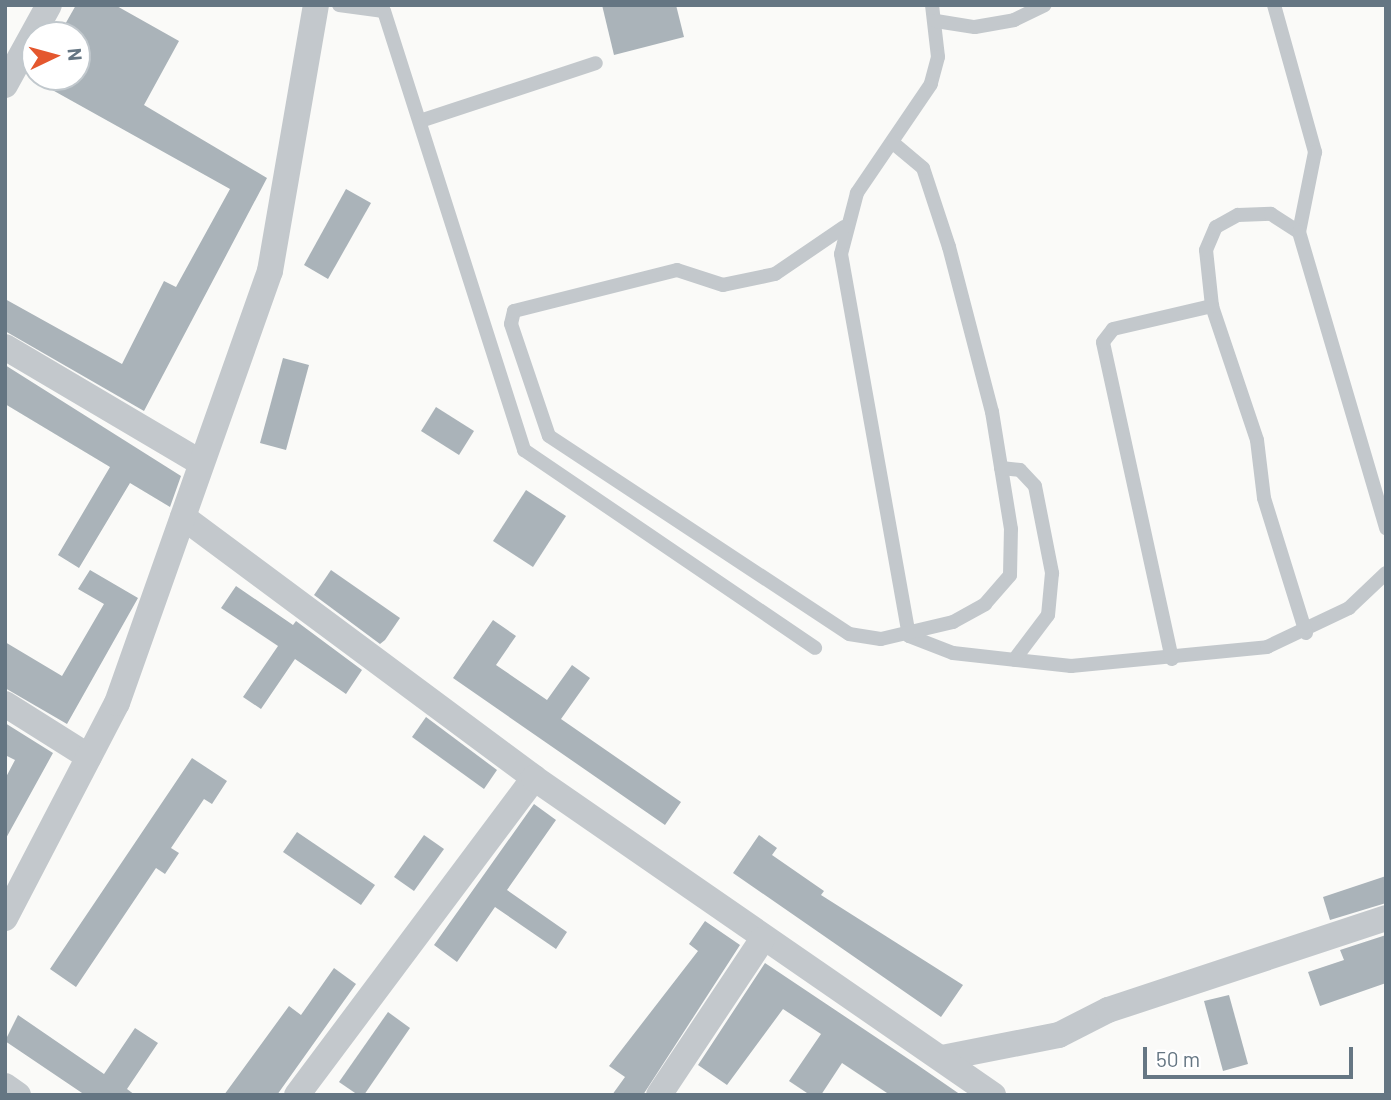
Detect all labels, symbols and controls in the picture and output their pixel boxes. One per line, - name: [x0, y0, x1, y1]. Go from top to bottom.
- north arrow: [21, 21, 91, 91]
- text: N: [63, 47, 87, 62]
- scale bar: [1146, 1034, 1356, 1078]
- text: 50 m: [1156, 1046, 1200, 1071]

